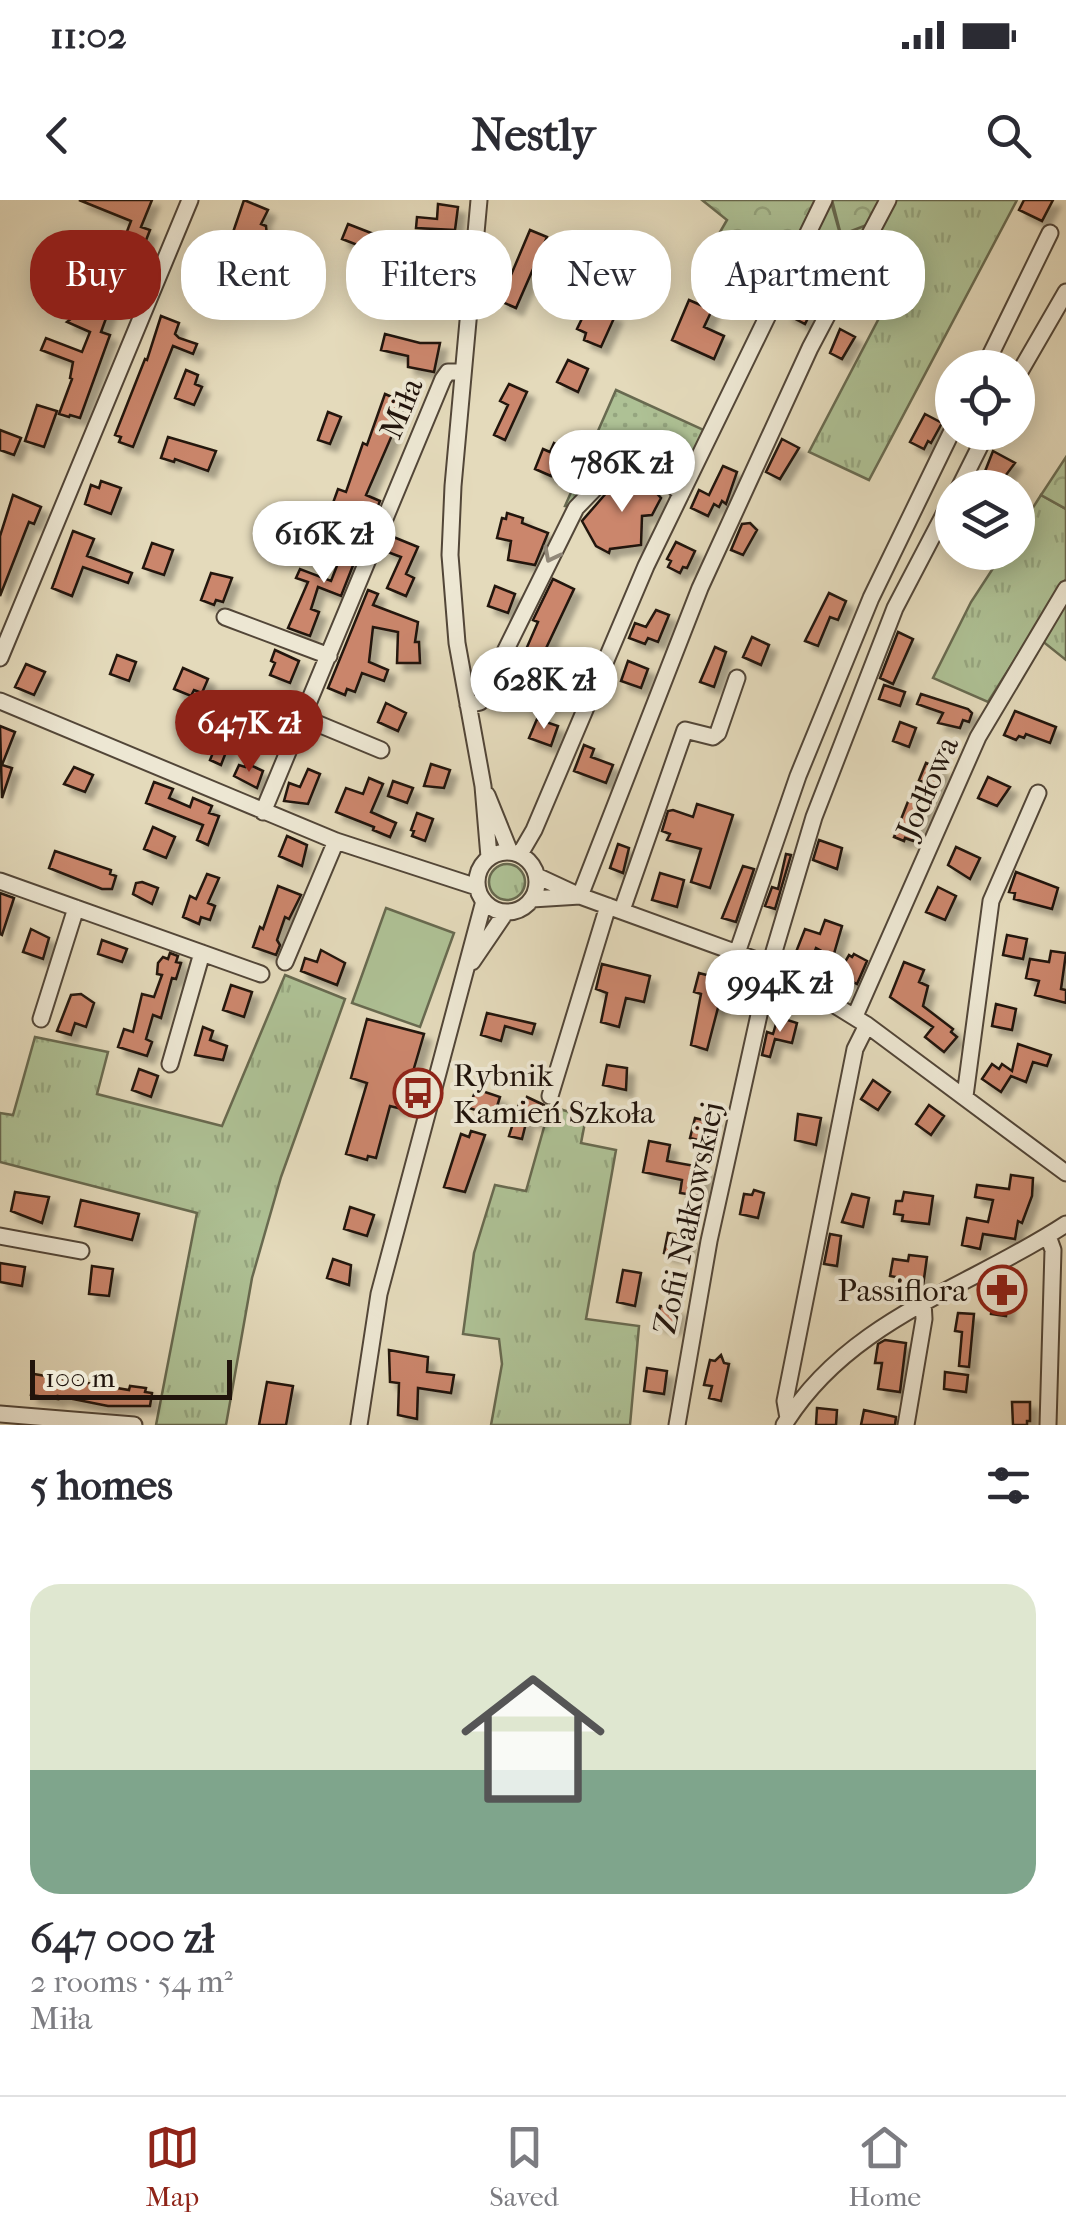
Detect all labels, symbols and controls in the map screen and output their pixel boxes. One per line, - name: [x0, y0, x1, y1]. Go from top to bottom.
- text: 11:02: [50, 13, 127, 58]
- icon: back: [30, 108, 85, 163]
- icon: search: [981, 108, 1036, 163]
- text: Nestly: [471, 109, 595, 162]
- chip: Buy: [30, 230, 161, 320]
- chip: Rent: [181, 230, 326, 320]
- chip: Filters: [346, 230, 512, 320]
- chip: New: [532, 230, 671, 320]
- chip: Apartment: [691, 230, 925, 320]
- map controls: [935, 350, 1035, 570]
- button: locate: [935, 350, 1035, 450]
- street label: Miła: [372, 371, 431, 444]
- pin: 786K zł: [530, 430, 714, 515]
- text: 786K zł: [571, 444, 673, 481]
- button: layers: [935, 470, 1035, 570]
- pin: 616K zł: [232, 501, 416, 586]
- text: 616K zł: [275, 515, 373, 552]
- one-way arrow: [544, 545, 563, 563]
- pin: 628K zł: [452, 647, 636, 732]
- text: 628K zł: [493, 661, 596, 698]
- pin: 647K zł: [157, 690, 341, 775]
- text: 647K zł: [197, 704, 301, 741]
- street label: Jodłowa: [887, 729, 967, 847]
- pin: 994K zł: [688, 950, 872, 1035]
- text: 994K zł: [727, 964, 833, 1001]
- place label: Rybnik Kamień Szkoła: [453, 1057, 656, 1131]
- bus stop icon: Rybnik Kamień Szkoła: [392, 1067, 444, 1119]
- street label: Zofii Nałkowskiej: [646, 1099, 731, 1337]
- pharmacy icon: Passiflora: [976, 1264, 1028, 1316]
- place label: Passiflora: [837, 1272, 968, 1309]
- scale bar: [30, 1355, 232, 1400]
- text: 100 m: [45, 1361, 115, 1394]
- icon: filters: [981, 1458, 1036, 1513]
- text: 5 homes: [30, 1461, 173, 1510]
- icon: home: [443, 1649, 623, 1829]
- text: 647 000 zł: [30, 1914, 214, 1963]
- text: 2 rooms · 54 m²: [30, 1963, 233, 2000]
- text: Miła: [30, 2000, 92, 2037]
- tab: Map: [145, 2120, 200, 2213]
- tab: Saved: [489, 2120, 559, 2213]
- tab: Home: [848, 2120, 921, 2213]

